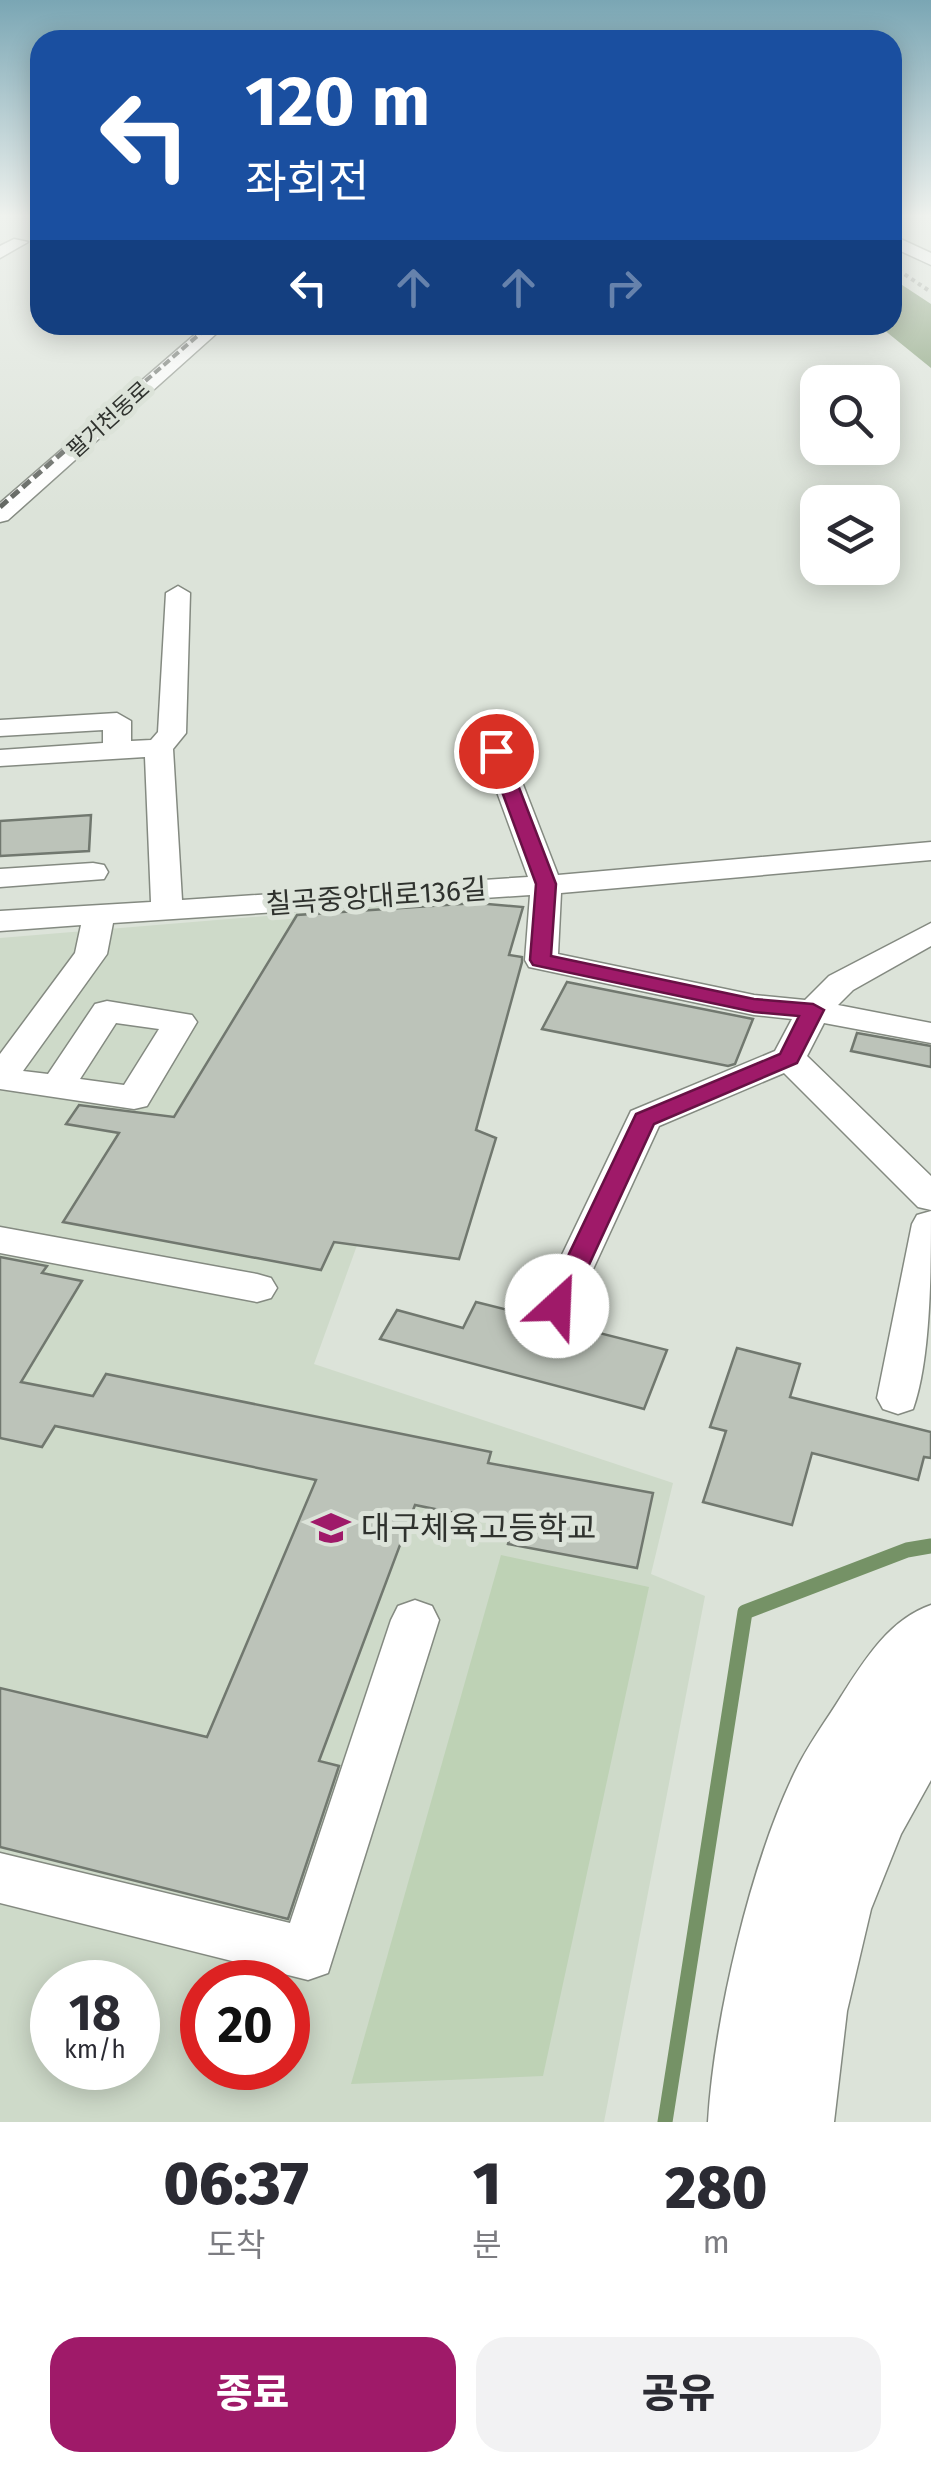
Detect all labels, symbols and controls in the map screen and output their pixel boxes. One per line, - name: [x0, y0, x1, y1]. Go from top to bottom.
- text: 120 m: [245, 60, 430, 144]
- icon: left: [80, 70, 210, 200]
- text: 좌회전: [245, 155, 369, 209]
- icon: left: [281, 260, 336, 315]
- icon: ahead: [386, 260, 441, 315]
- icon: ahead: [491, 260, 546, 315]
- icon: right: [596, 260, 651, 315]
- map controls: [800, 365, 900, 585]
- button: search: [800, 365, 900, 465]
- street label: 팔거천동로: [62, 375, 155, 463]
- button: layers: [800, 485, 900, 585]
- pin: [454, 709, 539, 794]
- icon: arrive: [469, 724, 524, 779]
- street label: 칠곡중앙대로136길: [264, 872, 488, 921]
- position arrow: [505, 1254, 609, 1358]
- school or university icon: 대구체육고등학교: [310, 1507, 352, 1549]
- place label: 대구체육고등학교: [361, 1509, 597, 1547]
- speed limit sign: 20: [180, 1960, 310, 2090]
- text: 18: [69, 1983, 121, 2043]
- text: km/h: [64, 2035, 126, 2065]
- text: 06:37: [163, 2148, 309, 2220]
- text: 1: [473, 2148, 501, 2220]
- text: 280: [665, 2152, 768, 2224]
- text: m: [703, 2223, 730, 2261]
- text: 도착: [207, 2226, 266, 2264]
- text: 분: [472, 2226, 502, 2264]
- button: 종료: [50, 2337, 456, 2452]
- button: 공유: [476, 2337, 881, 2452]

